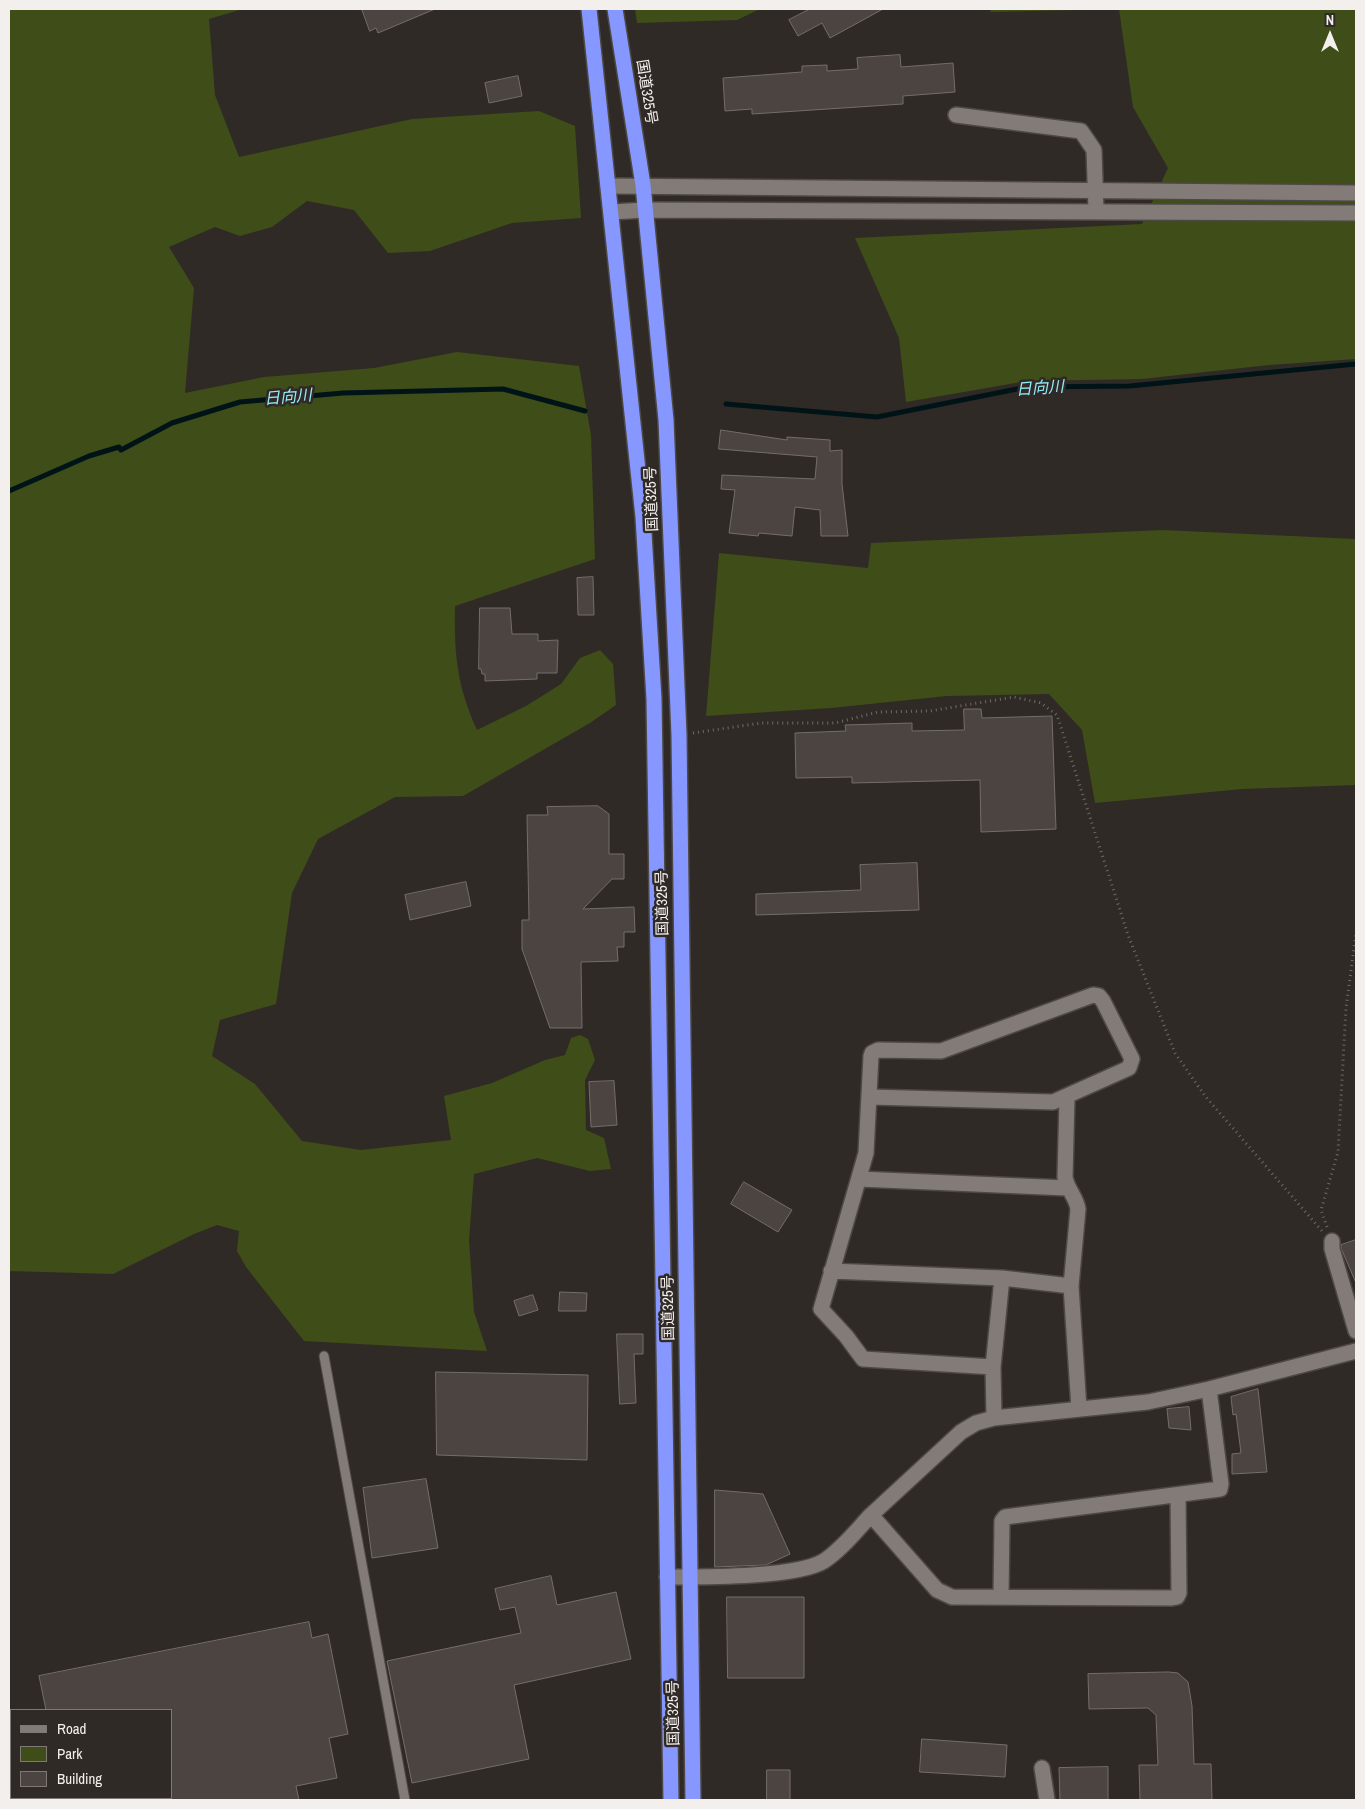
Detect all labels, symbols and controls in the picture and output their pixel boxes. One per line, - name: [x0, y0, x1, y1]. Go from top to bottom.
- north arrow: [1305, 10, 1355, 60]
- text: N: [1326, 11, 1334, 29]
- street label: 国道325号: [632, 58, 660, 126]
- water label: 日向川: [1015, 378, 1065, 400]
- water label: 日向川: [263, 386, 313, 410]
- street label: 国道325号: [642, 466, 662, 532]
- street label: 国道325号: [653, 870, 673, 936]
- street label: 国道325号: [659, 1275, 679, 1341]
- street label: 国道325号: [664, 1680, 684, 1746]
- legend: [10, 1709, 172, 1799]
- text: Road: [57, 1718, 86, 1739]
- text: Park: [57, 1743, 82, 1764]
- text: Building: [57, 1768, 102, 1789]

